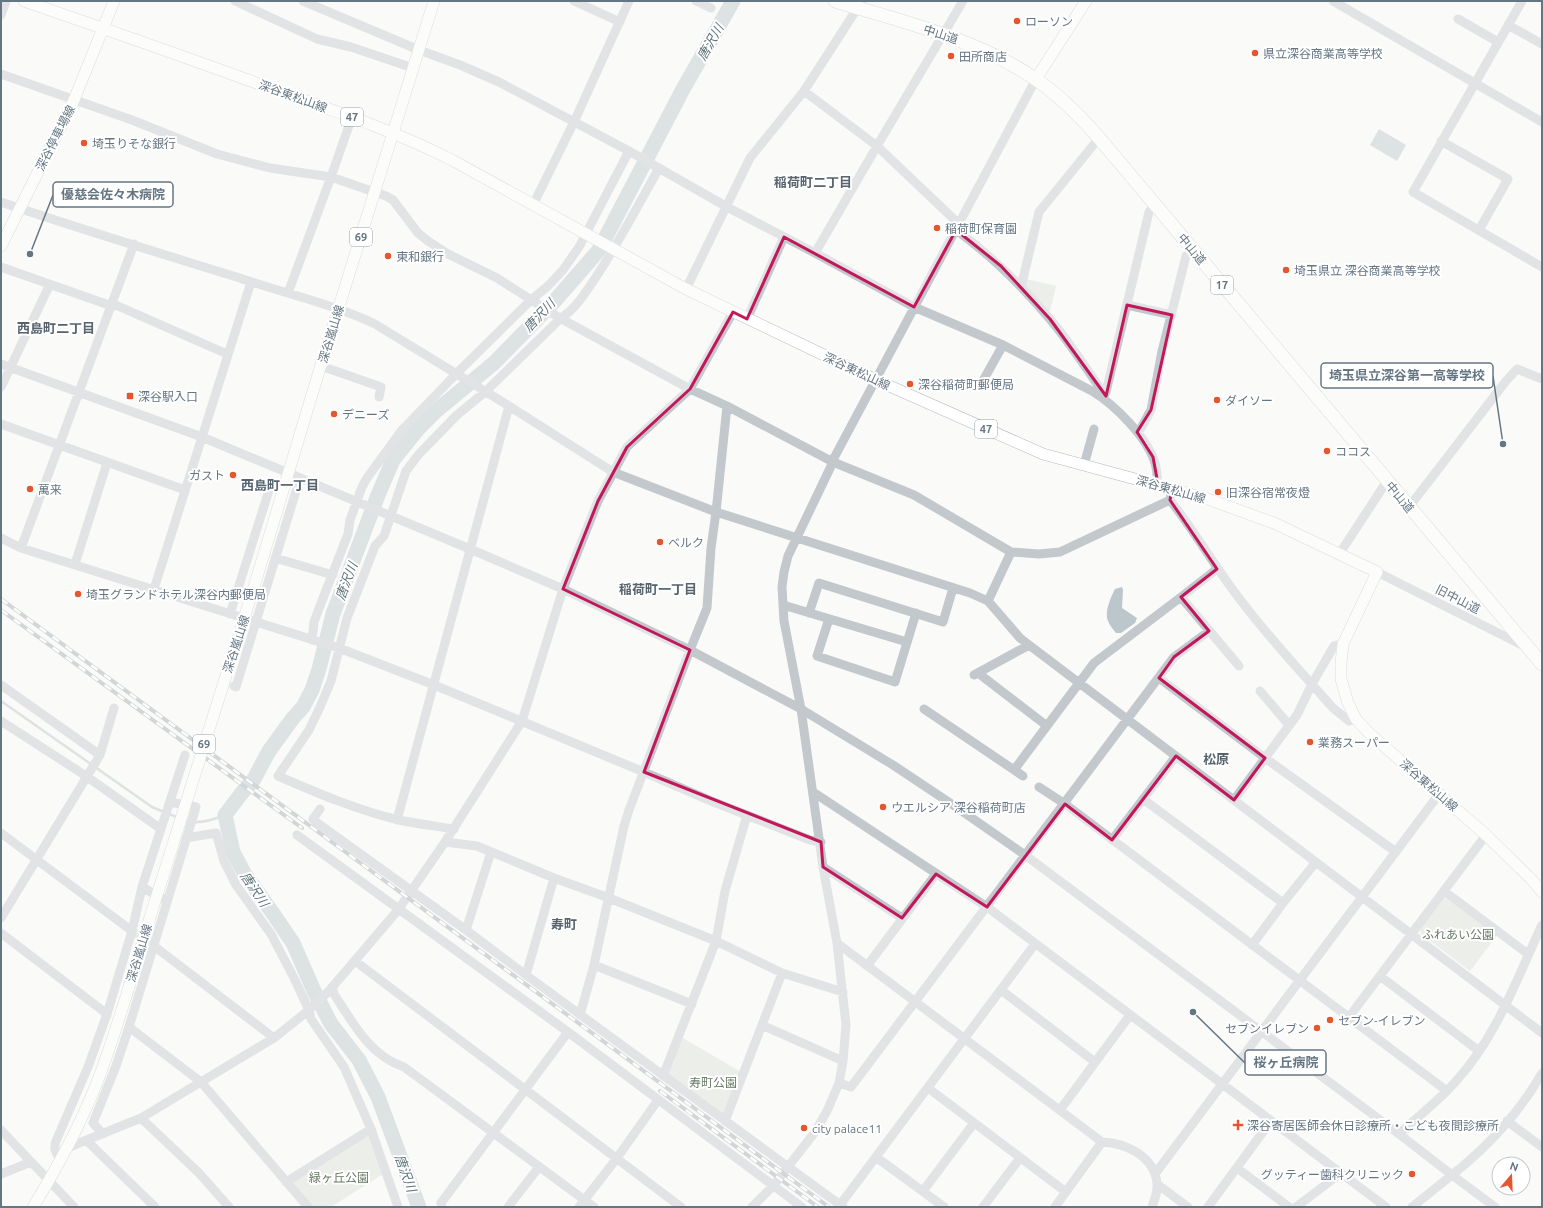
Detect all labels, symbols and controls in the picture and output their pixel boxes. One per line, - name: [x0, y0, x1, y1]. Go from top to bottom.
- place label: ローソン: [1025, 15, 1073, 28]
- marker: ローソン: [1012, 16, 1022, 26]
- water label: 唐沢川: [694, 20, 727, 62]
- street label: 中山道: [922, 22, 960, 46]
- place label: 県立深谷商業高等学校: [1263, 47, 1383, 60]
- marker: 県立深谷商業高等学校: [1250, 48, 1260, 58]
- place label: 田所商店: [959, 50, 1007, 63]
- marker: 田所商店: [946, 51, 956, 61]
- street label: 深谷東松山線: [257, 78, 329, 114]
- street label: 深谷停車場線: [33, 103, 77, 173]
- road number: 47: [341, 108, 363, 126]
- place label: 埼玉りそな銀行: [92, 137, 176, 150]
- marker: 埼玉りそな銀行: [79, 138, 89, 148]
- district label: 稲荷町二丁目: [774, 175, 852, 189]
- callout: 優慈会佐々木病院: [53, 182, 173, 207]
- text: 優慈会佐々木病院: [61, 187, 165, 201]
- place label: 稲荷町保育園: [945, 222, 1017, 235]
- marker: 稲荷町保育園: [932, 223, 942, 233]
- road number: 69: [350, 228, 372, 246]
- street label: 中山道: [1175, 231, 1209, 267]
- place label: 東和銀行: [396, 250, 444, 263]
- marker: 東和銀行: [383, 251, 393, 261]
- place label: 埼玉県立 深谷商業高等学校: [1294, 264, 1441, 277]
- marker: 埼玉県立 深谷商業高等学校: [1281, 265, 1291, 275]
- road number: 17: [1211, 276, 1233, 294]
- water label: 唐沢川: [521, 295, 559, 334]
- street label: 深谷嵐山線: [316, 303, 346, 365]
- district label: 西島町二丁目: [17, 321, 95, 335]
- street label: 深谷東松山線: [822, 350, 892, 392]
- callout: 埼玉県立深谷第一高等学校: [1321, 363, 1493, 388]
- text: 埼玉県立深谷第一高等学校: [1329, 368, 1485, 382]
- place label: 深谷稲荷町郵便局: [918, 378, 1014, 391]
- marker: 深谷稲荷町郵便局: [905, 379, 915, 389]
- place label: 深谷駅入口: [138, 390, 198, 403]
- marker: 深谷駅入口: [125, 391, 135, 401]
- place label: ダイソー: [1225, 394, 1273, 407]
- marker: ダイソー: [1212, 395, 1222, 405]
- place label: デニーズ: [342, 408, 389, 421]
- marker: デニーズ: [329, 409, 339, 419]
- road number: 47: [975, 420, 997, 438]
- place label: ココス: [1335, 445, 1371, 458]
- marker: ココス: [1322, 446, 1332, 456]
- place label: ガスト: [189, 469, 225, 482]
- marker: ガスト: [228, 470, 238, 480]
- street label: 深谷東松山線: [1135, 473, 1207, 505]
- district label: 西島町一丁目: [241, 478, 319, 492]
- street label: 中山道: [1383, 479, 1417, 515]
- place label: 萬来: [38, 483, 62, 496]
- marker: 萬来: [25, 484, 35, 494]
- place label: 旧深谷宿常夜燈: [1226, 486, 1310, 499]
- marker: 旧深谷宿常夜燈: [1213, 487, 1223, 497]
- place label: ベルク: [668, 536, 704, 549]
- marker: ベルク: [655, 537, 665, 547]
- water label: 唐沢川: [332, 558, 360, 602]
- district label: 稲荷町一丁目: [619, 582, 697, 596]
- street label: 旧中山道: [1434, 582, 1482, 616]
- place label: 埼玉グランドホテル深谷内郵便局: [86, 588, 266, 601]
- marker: 埼玉グランドホテル深谷内郵便局: [73, 589, 83, 599]
- street label: 深谷嵐山線: [221, 613, 251, 675]
- road number: 69: [193, 735, 215, 753]
- place label: 業務スーパー: [1318, 736, 1390, 749]
- marker: 業務スーパー: [1305, 737, 1315, 747]
- district label: 松原: [1203, 752, 1229, 766]
- street label: 深谷東松山線: [1398, 756, 1460, 814]
- place label: ウエルシア 深谷稲荷町店: [891, 801, 1026, 814]
- marker: ウエルシア 深谷稲荷町店: [878, 802, 888, 812]
- water label: 唐沢川: [238, 869, 273, 911]
- district label: 寿町: [551, 917, 577, 931]
- street label: 深谷嵐山線: [124, 922, 154, 984]
- park label: ふれあい公園: [1422, 928, 1494, 941]
- place label: セブン-イレブン: [1338, 1014, 1425, 1027]
- marker: セブン-イレブン: [1325, 1015, 1335, 1025]
- place label: セブンイレブン: [1225, 1022, 1309, 1035]
- marker: セブンイレブン: [1312, 1023, 1322, 1033]
- callout: 桜ヶ丘病院: [1245, 1050, 1326, 1075]
- text: 桜ヶ丘病院: [1253, 1055, 1319, 1069]
- park label: 寿町公園: [689, 1076, 737, 1089]
- marker: 深谷寄居医師会休日診療所・こども夜間診療所: [1232, 1119, 1244, 1131]
- place label: 深谷寄居医師会休日診療所・こども夜間診療所: [1247, 1119, 1499, 1132]
- place label: city palace11: [812, 1122, 882, 1135]
- marker: city palace11: [799, 1123, 809, 1133]
- water label: 唐沢川: [393, 1152, 420, 1196]
- north arrow: [1491, 1156, 1531, 1196]
- text: N: [1508, 1160, 1520, 1174]
- place label: グッティー歯科クリニック: [1261, 1168, 1404, 1181]
- marker: グッティー歯科クリニック: [1407, 1169, 1417, 1179]
- park label: 緑ヶ丘公園: [309, 1171, 369, 1184]

